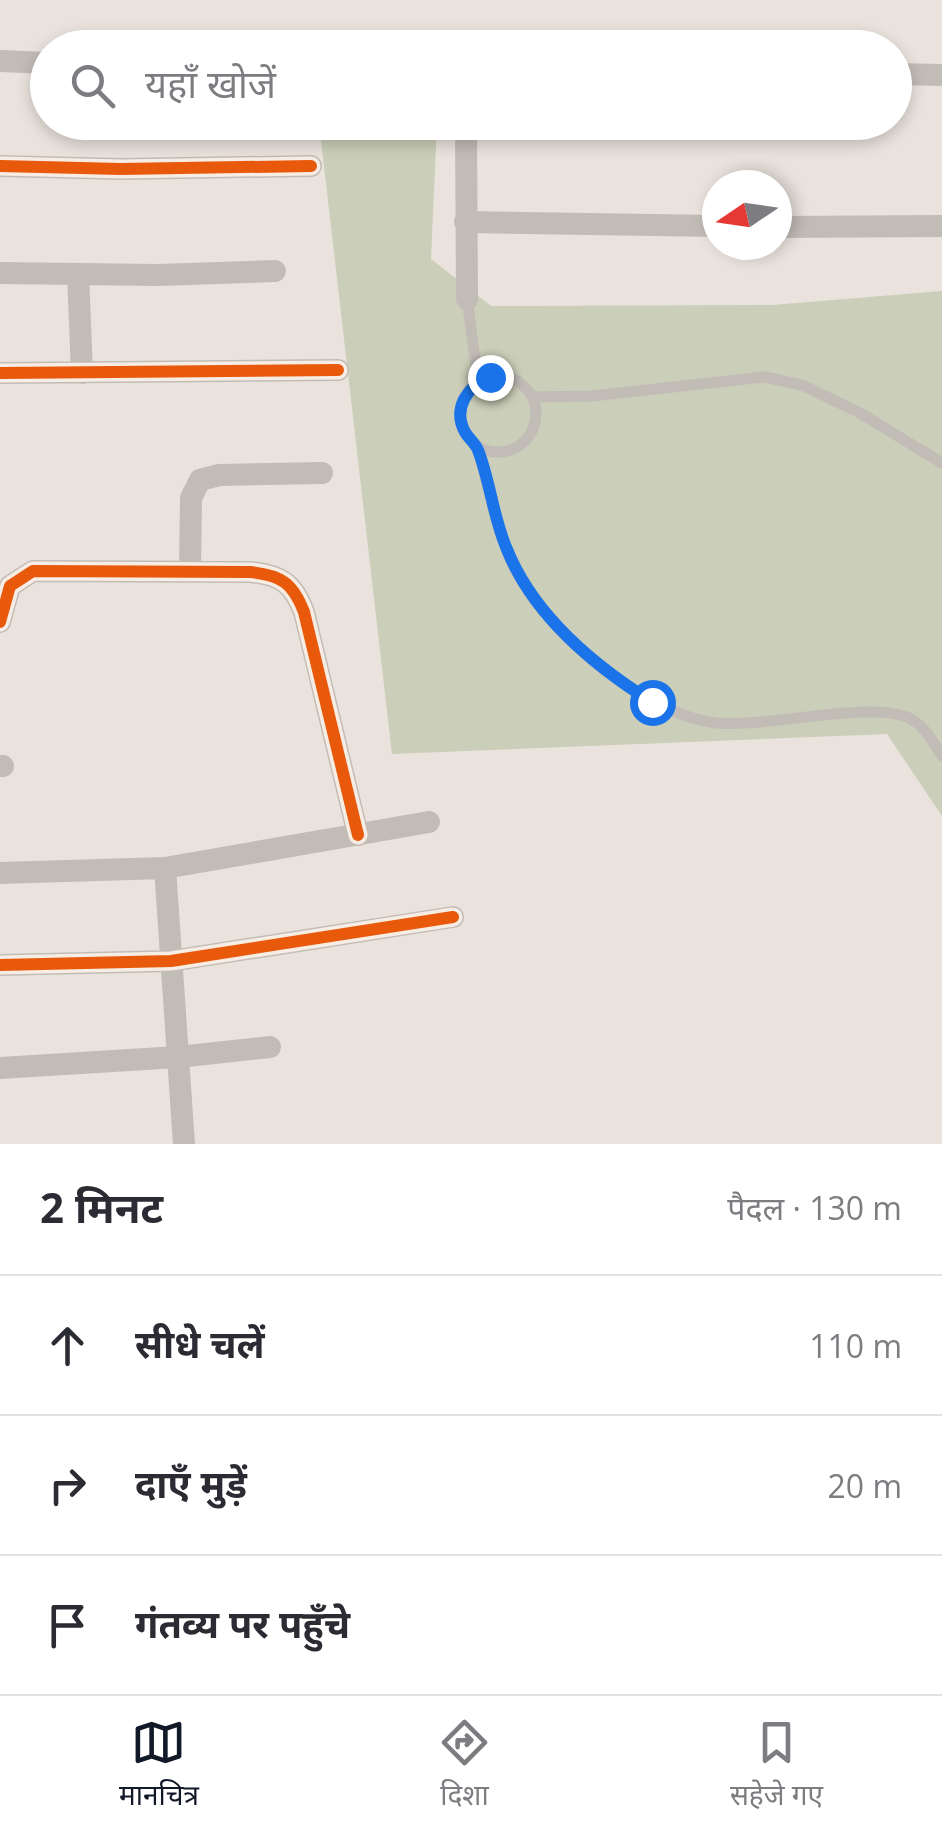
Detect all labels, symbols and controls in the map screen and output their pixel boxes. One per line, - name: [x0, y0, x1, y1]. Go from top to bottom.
- search box: [30, 30, 912, 140]
- text: यहाँ खोजें: [145, 57, 276, 109]
- icon: search: [65, 58, 120, 113]
- north arrow: [702, 170, 792, 260]
- route end: [468, 355, 514, 401]
- route start: [630, 680, 676, 726]
- text: 2 मिनट: [40, 1178, 163, 1235]
- text: पैदल · 130 m: [727, 1186, 902, 1229]
- text: सीधे चलें: [135, 1317, 265, 1369]
- icon: ahead: [40, 1318, 95, 1373]
- text: 110 m: [809, 1324, 902, 1367]
- text: दाएँ मुड़ें: [135, 1457, 247, 1509]
- icon: right: [40, 1458, 95, 1513]
- text: 20 m: [827, 1464, 902, 1507]
- text: गंतव्य पर पहुँचे: [135, 1597, 350, 1649]
- icon: arrive: [40, 1598, 95, 1653]
- tab: मानचित्र: [119, 1715, 199, 1816]
- tab: दिशा: [437, 1715, 492, 1816]
- tab: सहेजे गए: [730, 1715, 823, 1816]

